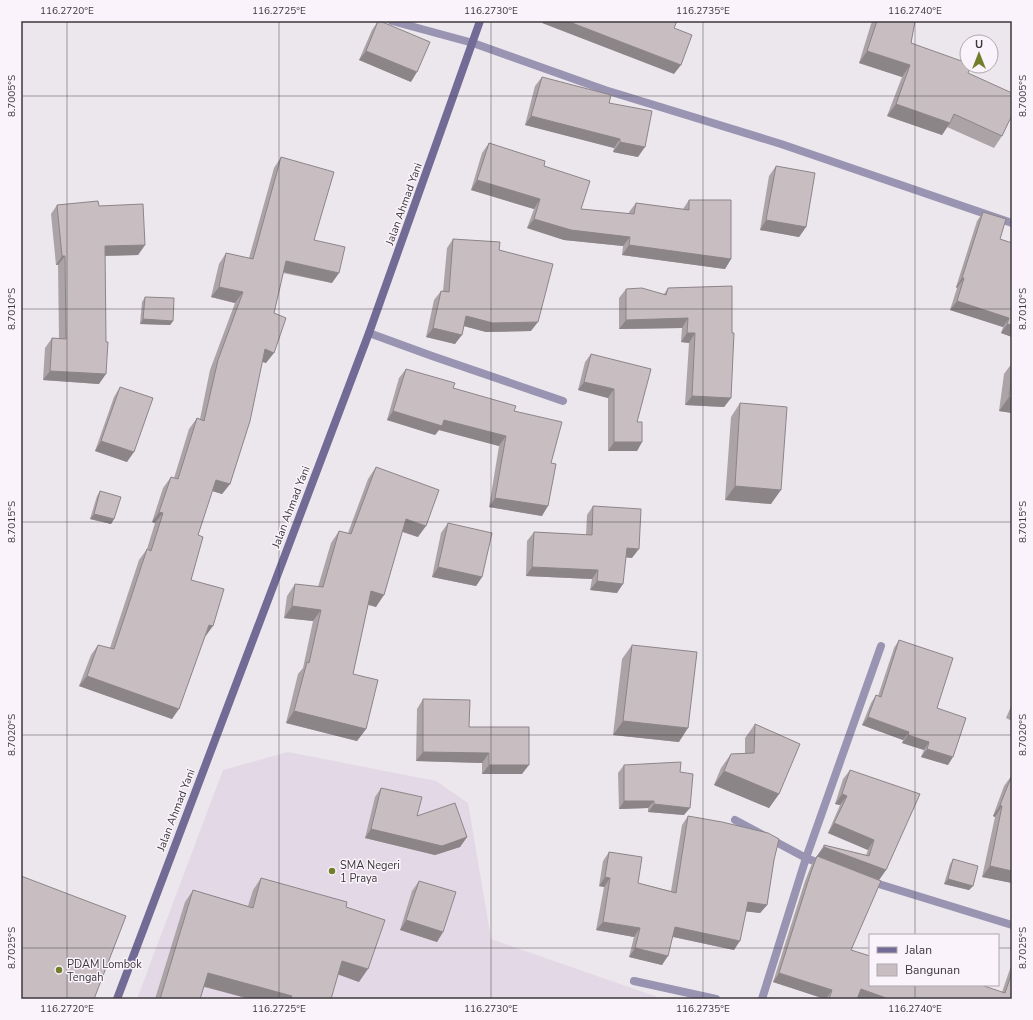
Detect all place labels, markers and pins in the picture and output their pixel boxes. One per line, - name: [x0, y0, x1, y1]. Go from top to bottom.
- place label: SMA Negeri 1 Praya: [340, 858, 400, 886]
- marker: SMA Negeri 1 Praya: [327, 866, 337, 876]
- place label: PDAM Lombok Tengah: [67, 957, 142, 985]
- marker: PDAM Lombok Tengah: [54, 965, 64, 975]

